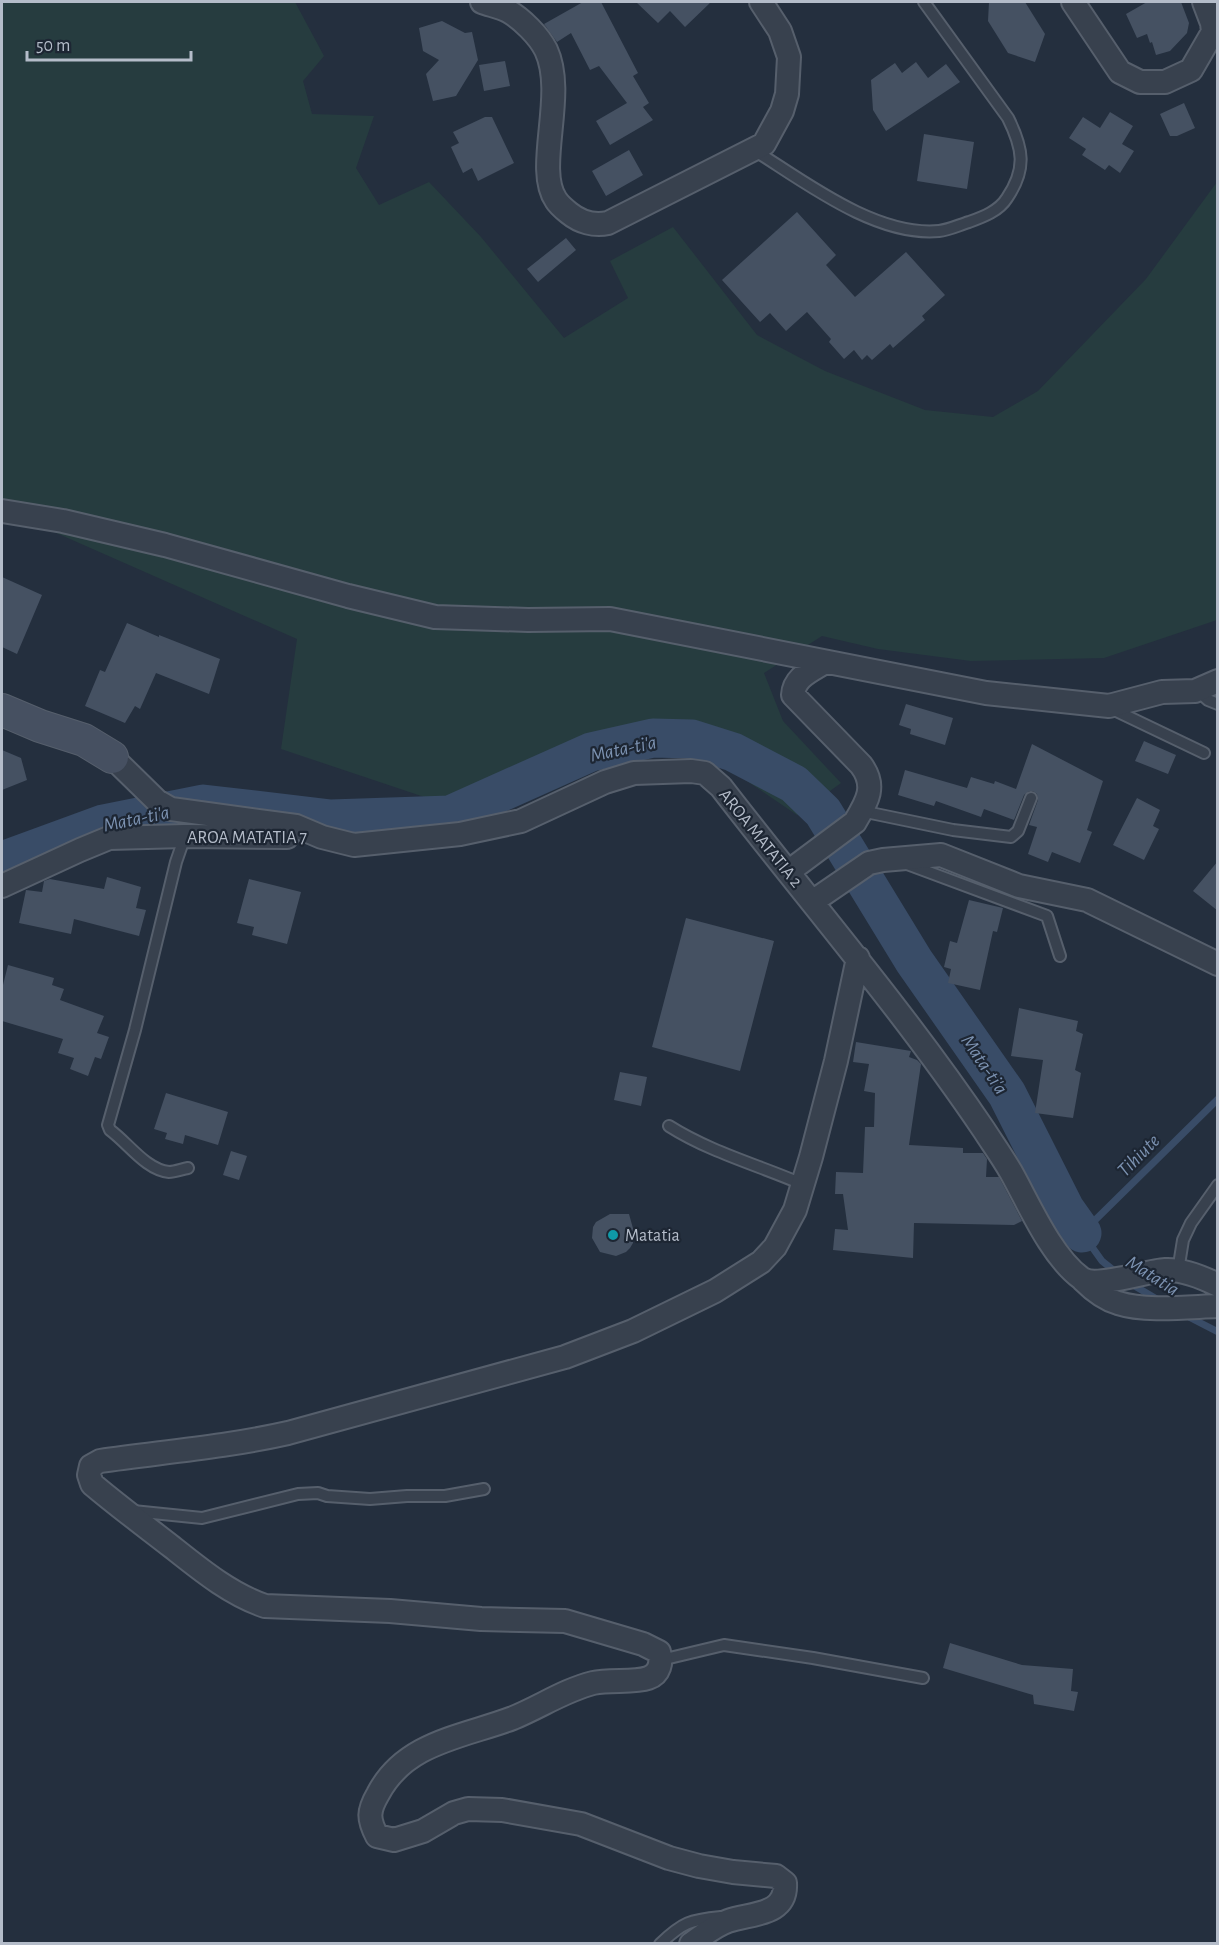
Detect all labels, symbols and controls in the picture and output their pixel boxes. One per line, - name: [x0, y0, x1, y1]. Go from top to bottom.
- scale bar: [27, 24, 190, 62]
- text: 50 m: [36, 37, 70, 55]
- water label: Mata-ti'a: [588, 732, 658, 766]
- street label: AROA MATATIA 2: [715, 786, 805, 891]
- water label: Mata-ti'a: [101, 802, 171, 836]
- street label: AROA MATATIA 7: [187, 829, 307, 847]
- water label: Mata-ti'a: [957, 1031, 1011, 1098]
- water label: Tihiute: [1114, 1130, 1164, 1181]
- place label: Matatia: [625, 1227, 680, 1245]
- marker: Matatia: [606, 1228, 620, 1242]
- water label: Matatia: [1122, 1252, 1183, 1300]

